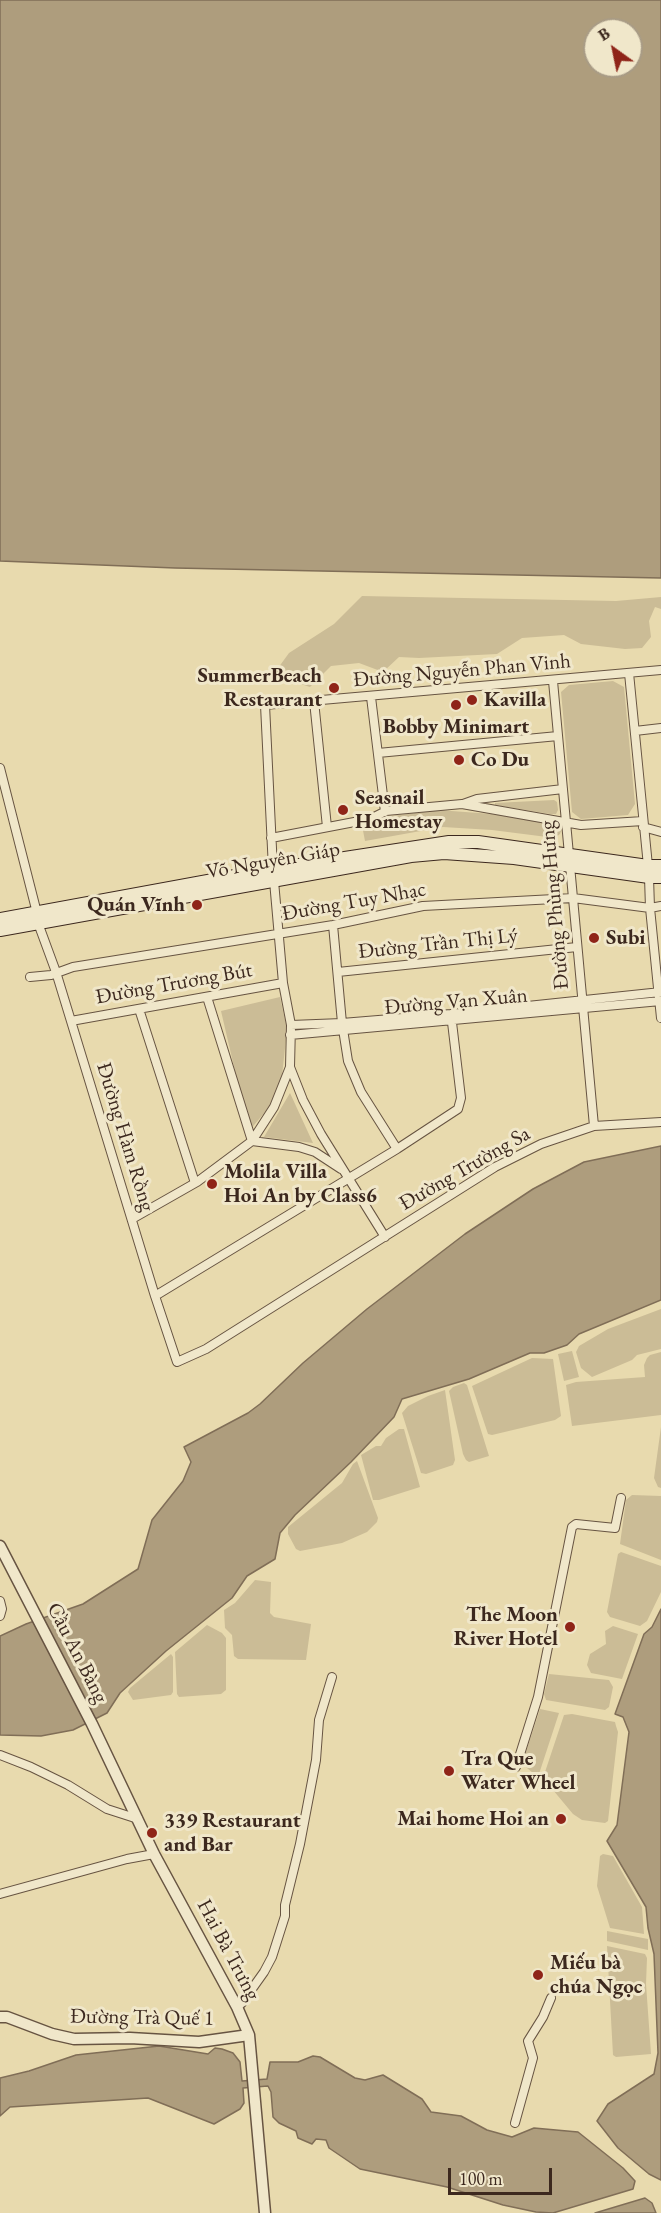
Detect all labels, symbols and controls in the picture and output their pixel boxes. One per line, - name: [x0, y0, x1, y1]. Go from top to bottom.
- north arrow: [583, 18, 643, 78]
- text: B: [594, 23, 614, 46]
- street label: Đường Nguyễn Phan Vinh: [352, 649, 572, 693]
- place label: SummerBeach Restaurant: [197, 663, 322, 713]
- marker: SummerBeach Restaurant: [327, 681, 341, 695]
- place label: Kavilla: [484, 687, 546, 713]
- marker: Kavilla: [465, 693, 479, 707]
- marker: Bobby Minimart: [449, 698, 463, 712]
- place label: Bobby Minimart: [383, 714, 529, 740]
- place label: Co Du: [471, 747, 529, 773]
- marker: Co Du: [452, 753, 466, 767]
- place label: Seasnail Homestay: [355, 785, 442, 835]
- marker: Seasnail Homestay: [336, 803, 350, 817]
- street label: Đường Phùng Hưng: [535, 819, 575, 991]
- street label: Võ Nguyên Giáp: [204, 837, 342, 885]
- street label: Đường Tuy Nhạc: [280, 877, 428, 927]
- place label: Quán Vĩnh: [87, 892, 185, 918]
- marker: Quán Vĩnh: [190, 898, 204, 912]
- street label: Đường Trần Thị Lý: [357, 923, 519, 965]
- place label: Subi: [606, 925, 646, 951]
- marker: Subi: [587, 931, 601, 945]
- street label: Đường Trương Bút: [94, 958, 254, 1010]
- street label: Đường Vạn Xuân: [383, 983, 529, 1021]
- street label: Đường Hàm Rồng: [90, 1060, 160, 1214]
- street label: Đường Trường Sa: [395, 1121, 535, 1217]
- place label: Molila Villa Hoi An by Class6: [224, 1159, 377, 1209]
- marker: Molila Villa Hoi An by Class6: [205, 1177, 219, 1191]
- street label: Cầu An Bàng: [41, 1599, 113, 1707]
- place label: The Moon River Hotel: [454, 1602, 558, 1652]
- marker: The Moon River Hotel: [563, 1620, 577, 1634]
- place label: Tra Que Water Wheel: [461, 1746, 576, 1796]
- marker: Tra Que Water Wheel: [442, 1764, 456, 1778]
- place label: Mai home Hoi an: [397, 1806, 549, 1832]
- place label: 339 Restaurant and Bar: [164, 1808, 301, 1858]
- marker: Mai home Hoi an: [554, 1812, 568, 1826]
- marker: 339 Restaurant and Bar: [145, 1826, 159, 1840]
- street label: Hai Bà Trưng: [191, 1895, 265, 2005]
- place label: Miếu bà chúa Ngọc: [550, 1950, 642, 2000]
- marker: Miếu bà chúa Ngọc: [531, 1968, 545, 1982]
- street label: Đường Trà Quế 1: [70, 2004, 214, 2032]
- scale bar: [451, 2156, 554, 2194]
- text: 100 m: [459, 2167, 503, 2190]

